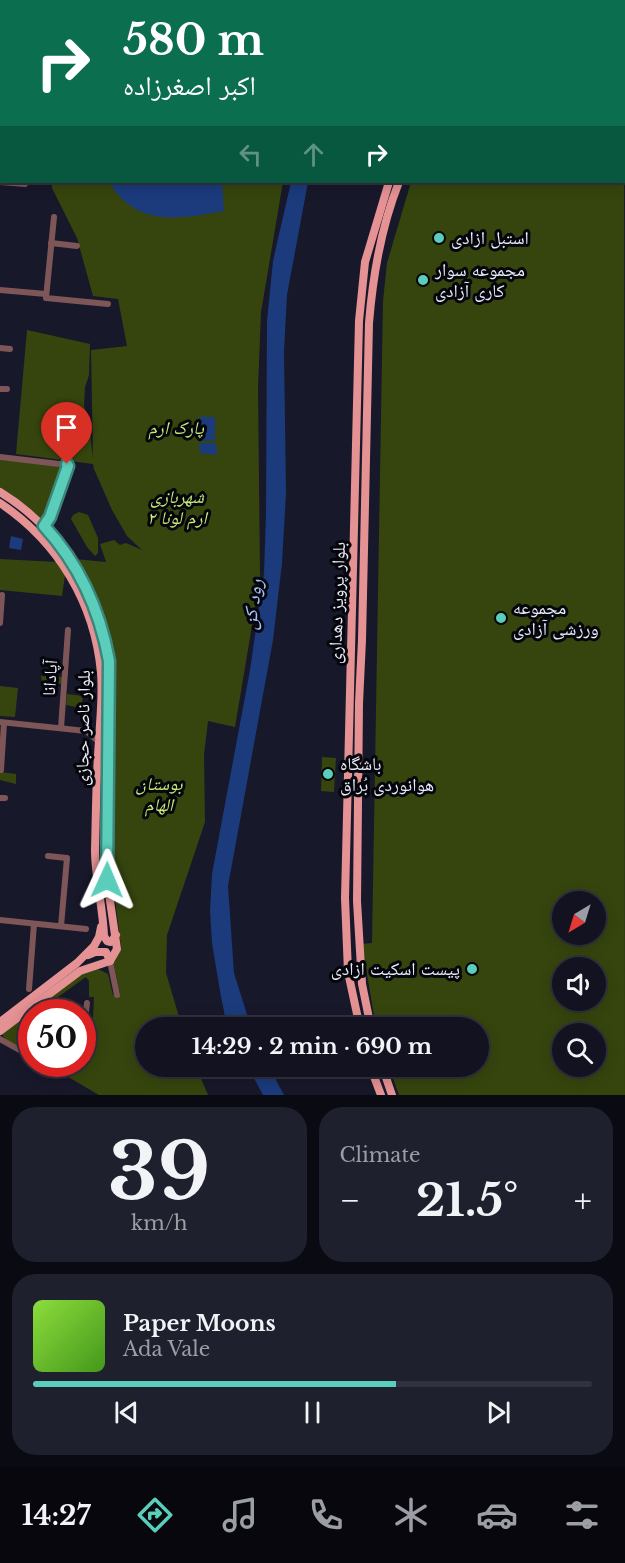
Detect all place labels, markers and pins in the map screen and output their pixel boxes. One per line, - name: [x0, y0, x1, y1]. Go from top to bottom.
- place label: استبل ازادی: [451, 227, 529, 249]
- marker: استبل ازادی: [432, 231, 446, 245]
- place label: مجموعه سوار کاری آزادی: [434, 259, 525, 302]
- marker: مجموعه سوار کاری آزادی: [416, 273, 430, 287]
- pin: [41, 402, 92, 464]
- place label: مجموعه ورزشی آزادی: [513, 597, 599, 640]
- marker: مجموعه ورزشی آزادی: [494, 611, 508, 625]
- place label: باشگاه هوانوردی بُراق: [340, 753, 434, 796]
- marker: باشگاه هوانوردی بُراق: [321, 767, 335, 781]
- place label: پیست اسکیت ازادی: [331, 958, 460, 980]
- marker: پیست اسکیت ازادی: [465, 962, 479, 976]

